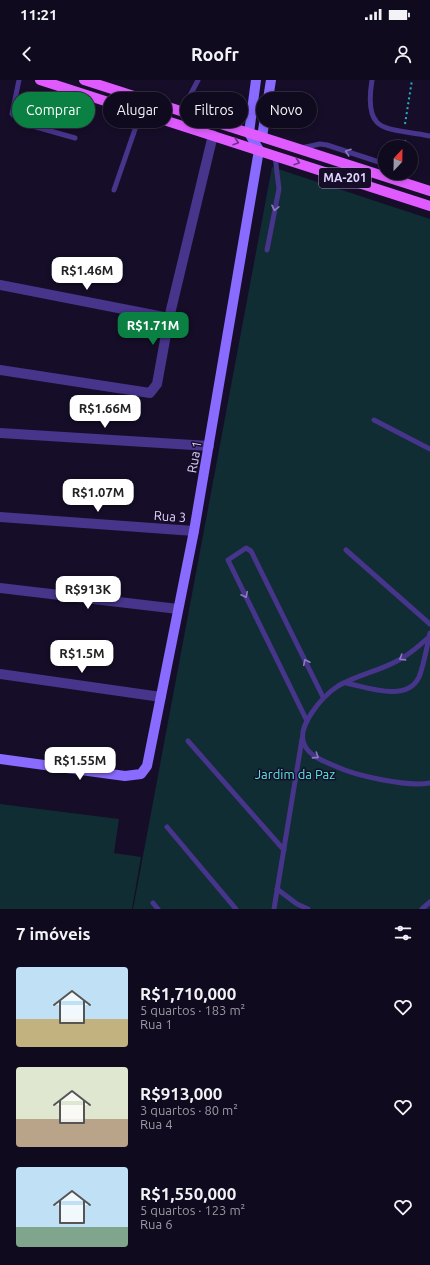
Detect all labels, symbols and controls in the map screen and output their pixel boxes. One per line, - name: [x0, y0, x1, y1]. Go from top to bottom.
- text: 11:21: [20, 6, 58, 23]
- icon: back: [16, 43, 38, 65]
- icon: person: [392, 43, 414, 65]
- text: Roofr: [191, 44, 239, 64]
- chip: Comprar: [12, 92, 95, 128]
- chip: Alugar: [103, 92, 172, 128]
- chip: Filtros: [180, 92, 248, 128]
- chip: Novo: [256, 92, 317, 128]
- one-way arrow: [232, 138, 239, 146]
- north arrow: [378, 140, 418, 180]
- map controls: [378, 140, 418, 180]
- one-way arrow: [345, 148, 352, 157]
- one-way arrow: [293, 157, 300, 166]
- road number: MA-201: [319, 168, 371, 188]
- one-way arrow: [272, 204, 280, 211]
- pin: R$1.46M: [50, 257, 124, 291]
- text: R$1.46M: [61, 263, 113, 277]
- pin: R$1.71M: [116, 312, 190, 346]
- text: R$1.71M: [127, 318, 179, 332]
- pin: R$1.66M: [68, 395, 142, 429]
- text: R$1.66M: [79, 401, 131, 415]
- street label: Rua 1: [184, 440, 204, 474]
- pin: R$1.07M: [61, 479, 135, 513]
- text: R$1.07M: [72, 485, 124, 499]
- street label: Rua 3: [153, 508, 187, 524]
- pin: R$913K: [55, 576, 121, 610]
- text: R$913K: [65, 582, 111, 596]
- one-way arrow: [240, 591, 248, 599]
- pin: R$1.5M: [49, 640, 115, 674]
- text: R$1.5M: [59, 646, 105, 660]
- one-way arrow: [399, 654, 406, 661]
- one-way arrow: [303, 659, 311, 667]
- pin: R$1.55M: [43, 747, 117, 781]
- one-way arrow: [312, 751, 319, 759]
- text: R$1.55M: [54, 753, 106, 767]
- park label: Jardim da Paz: [255, 767, 335, 781]
- icon: filters: [392, 922, 414, 944]
- text: 7 imóveis: [16, 924, 91, 943]
- icon: home: [48, 983, 96, 1031]
- text: R$1,710,000: [140, 984, 236, 1003]
- icon: heart: [392, 996, 414, 1018]
- text: 5 quartos · 183 m²: [140, 1003, 245, 1017]
- text: Rua 1: [140, 1017, 173, 1031]
- icon: home: [48, 1083, 96, 1131]
- text: R$913,000: [140, 1084, 222, 1103]
- icon: heart: [392, 1096, 414, 1118]
- text: 3 quartos · 80 m²: [140, 1103, 238, 1117]
- text: Rua 4: [140, 1117, 173, 1131]
- icon: home: [48, 1183, 96, 1231]
- text: R$1,550,000: [140, 1184, 236, 1203]
- icon: heart: [392, 1196, 414, 1218]
- text: 5 quartos · 123 m²: [140, 1203, 245, 1217]
- text: Rua 6: [140, 1217, 173, 1231]

